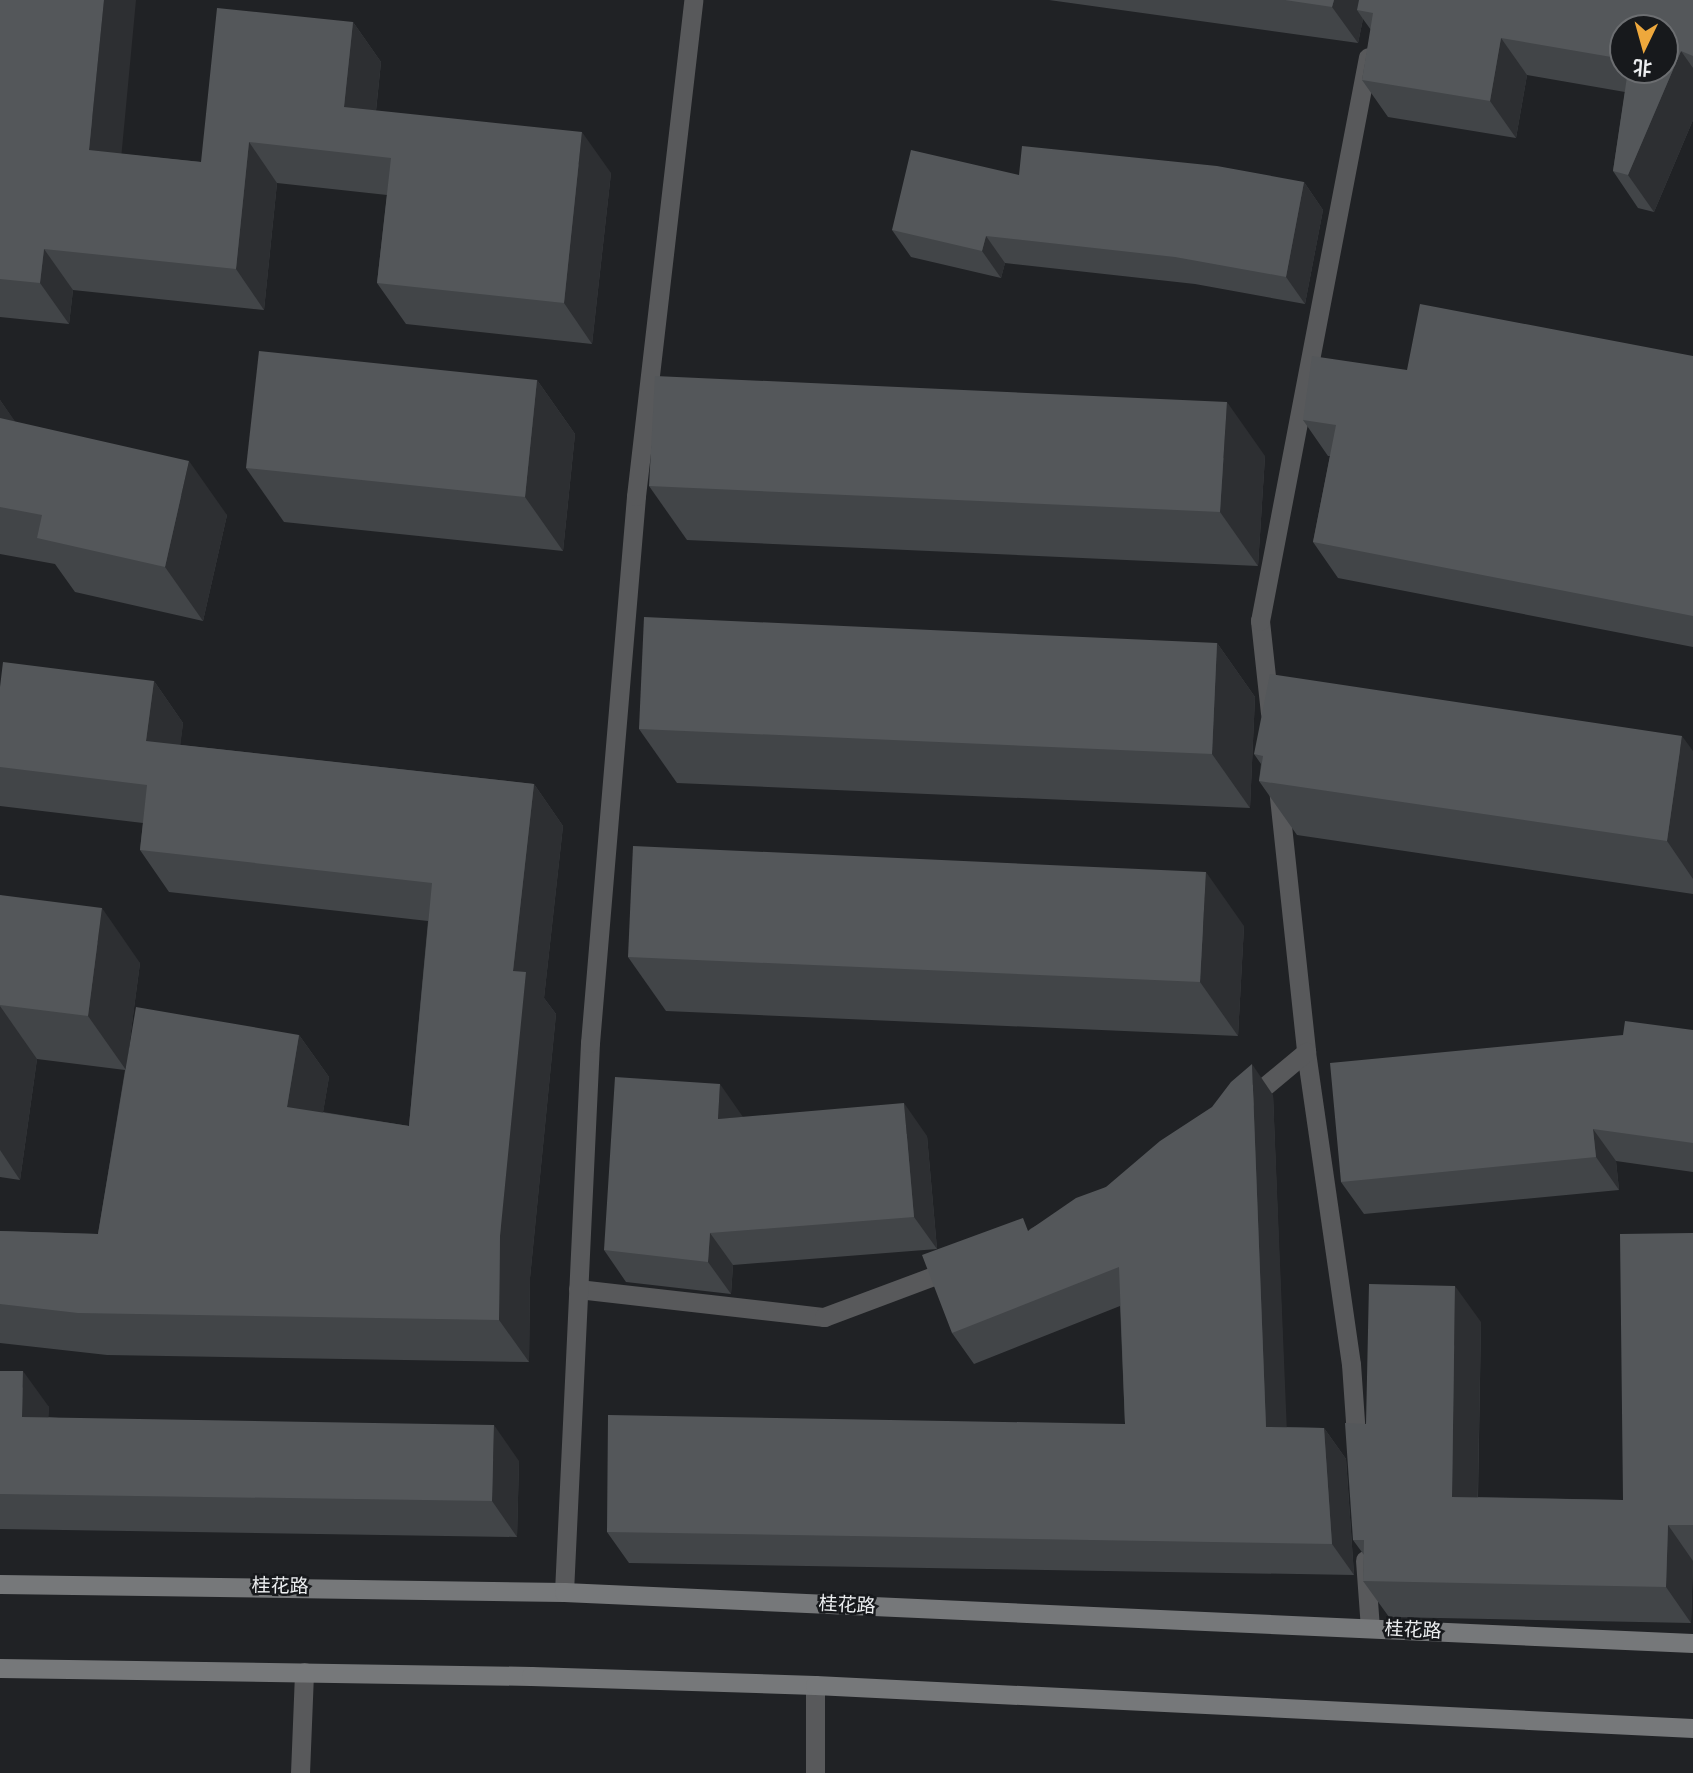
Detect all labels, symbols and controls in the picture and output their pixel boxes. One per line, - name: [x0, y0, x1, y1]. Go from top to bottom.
- north arrow: [1609, 14, 1679, 84]
- text: 北: [1632, 55, 1653, 81]
- street label: 桂花路: [251, 1574, 309, 1598]
- street label: 桂花路: [818, 1592, 876, 1618]
- street label: 桂花路: [1384, 1617, 1442, 1643]

